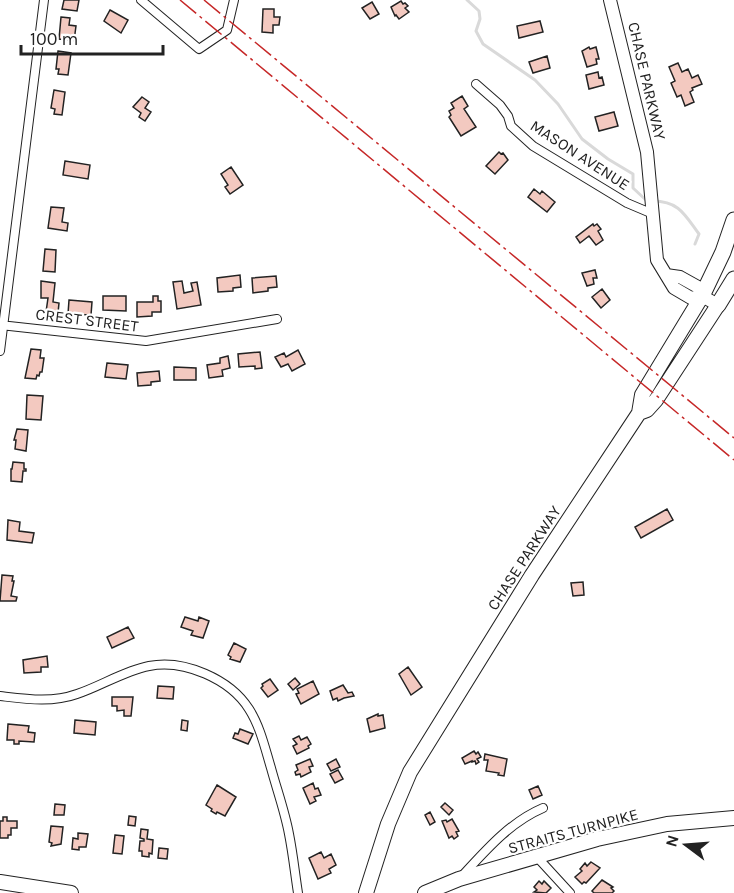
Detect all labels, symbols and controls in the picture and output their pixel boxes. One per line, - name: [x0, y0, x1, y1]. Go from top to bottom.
- scale bar: [21, 18, 164, 56]
- street label: CHASE PARKWAY: [624, 20, 670, 142]
- text: 100 m: [30, 28, 78, 50]
- street label: MASON AVENUE: [527, 116, 633, 194]
- street label: CREST STREET: [34, 304, 140, 336]
- street label: CHASE PARKWAY: [483, 502, 565, 614]
- street label: STRAITS TURNPIKE: [506, 804, 640, 858]
- north arrow: [656, 815, 716, 875]
- text: N: [661, 833, 683, 849]

